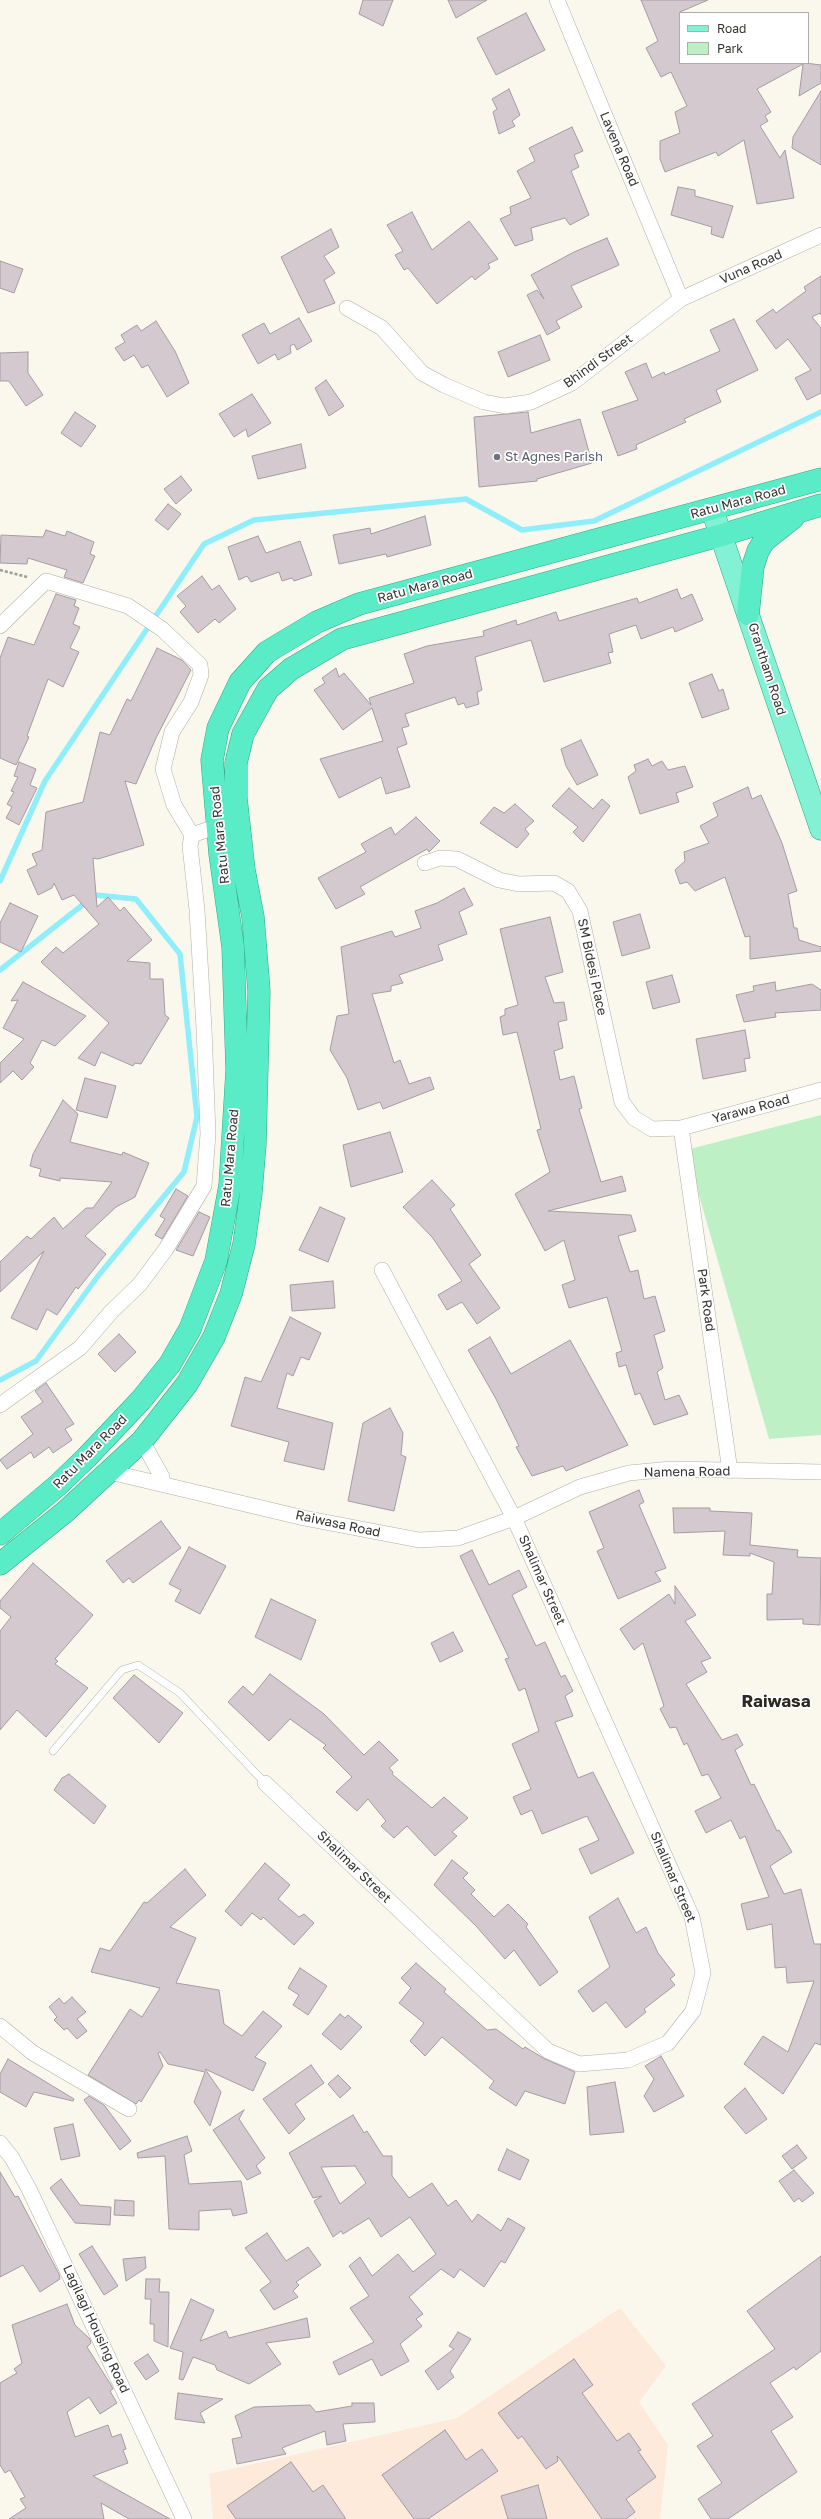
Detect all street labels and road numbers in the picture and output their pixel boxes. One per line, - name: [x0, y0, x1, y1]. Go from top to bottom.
- street label: Lavena Road: [596, 109, 642, 189]
- street label: Vuna Road: [717, 246, 785, 288]
- street label: Bhindi Street: [560, 331, 636, 391]
- street label: Ratu Mara Road: [689, 482, 787, 522]
- street label: Ratu Mara Road: [376, 566, 474, 606]
- street label: Grantham Road: [745, 621, 789, 717]
- street label: Ratu Mara Road: [207, 785, 233, 885]
- street label: SM Bidesi Place: [574, 917, 610, 1017]
- street label: Yarawa Road: [711, 1091, 791, 1127]
- street label: Ratu Mara Road: [218, 1108, 242, 1208]
- street label: Park Road: [694, 1268, 718, 1332]
- street label: Ratu Mara Road: [50, 1412, 130, 1492]
- street label: Namena Road: [644, 1463, 730, 1481]
- street label: Raiwasa Road: [294, 1507, 382, 1541]
- street label: Shalimar Street: [515, 1533, 569, 1627]
- street label: Shalimar Street: [314, 1828, 394, 1906]
- street label: Shalimar Street: [647, 1829, 699, 1925]
- street label: Lagilagi Housing Road: [59, 2262, 133, 2396]

